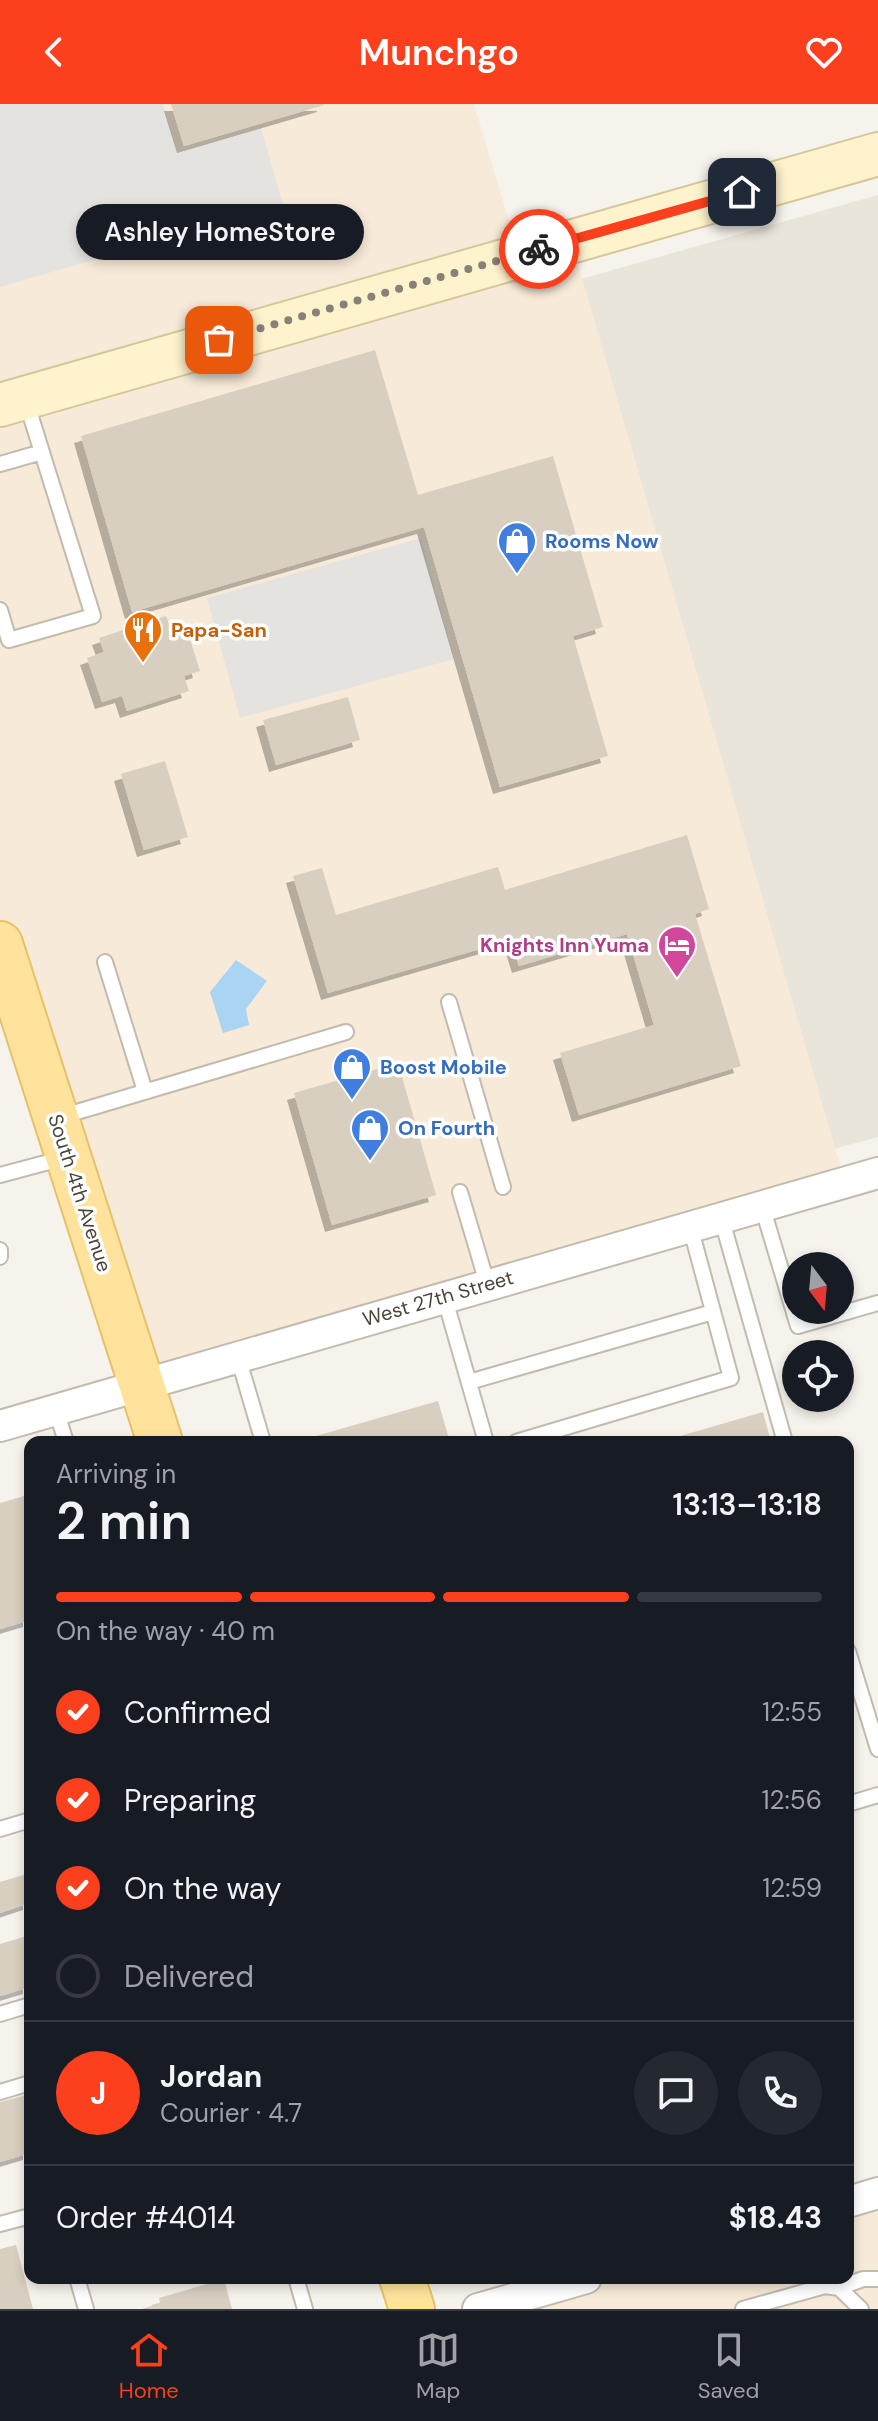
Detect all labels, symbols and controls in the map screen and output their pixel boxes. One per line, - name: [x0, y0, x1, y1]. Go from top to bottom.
- text: Munchgo: [359, 29, 519, 76]
- icon: back: [32, 30, 76, 74]
- icon: heart: [802, 30, 846, 74]
- pin: [708, 158, 776, 226]
- icon: home: [720, 170, 764, 214]
- callout: Ashley HomeStore: [75, 204, 363, 260]
- courier: [499, 209, 579, 289]
- text: Ashley HomeStore: [104, 215, 336, 249]
- icon: bike: [517, 227, 561, 271]
- pin: [185, 306, 253, 374]
- icon: bag: [197, 318, 241, 362]
- shop icon: Rooms Now: [496, 520, 538, 575]
- place label: Rooms Now: [545, 528, 659, 554]
- restaurant icon: Papa-San: [122, 609, 164, 664]
- place label: Papa-San: [171, 617, 267, 643]
- hotel icon: Knights Inn Yuma: [656, 924, 698, 979]
- place label: Knights Inn Yuma: [480, 932, 649, 958]
- shop icon: Boost Mobile: [331, 1046, 373, 1101]
- place label: Boost Mobile: [380, 1054, 507, 1080]
- shop icon: On Fourth: [349, 1107, 391, 1162]
- street label: South 4th Avenue: [42, 1111, 118, 1275]
- place label: On Fourth: [398, 1115, 495, 1141]
- north arrow: [782, 1252, 854, 1324]
- map controls: [782, 1252, 854, 1412]
- street label: West 27th Street: [360, 1264, 517, 1332]
- button: locate: [782, 1340, 854, 1412]
- text: Arriving in: [56, 1457, 176, 1491]
- text: 13:13–13:18: [673, 1485, 822, 1524]
- text: 2 min: [56, 1487, 192, 1555]
- text: On the way · 40 m: [56, 1614, 275, 1648]
- icon: check: [56, 1690, 100, 1734]
- text: Confirmed: [124, 1693, 271, 1732]
- text: 12:55: [762, 1695, 822, 1729]
- icon: check: [56, 1778, 100, 1822]
- text: Preparing: [124, 1781, 256, 1820]
- text: 12:56: [761, 1783, 822, 1817]
- icon: check: [56, 1866, 100, 1910]
- text: On the way: [124, 1869, 281, 1908]
- text: 12:59: [762, 1871, 822, 1905]
- text: Delivered: [124, 1957, 254, 1996]
- button: chat: [634, 2051, 718, 2135]
- button: phone: [738, 2051, 822, 2135]
- text: Jordan: [160, 2057, 262, 2096]
- text: J: [90, 2074, 106, 2113]
- text: Courier · 4.7: [160, 2096, 302, 2130]
- text: Order #4014: [56, 2198, 235, 2237]
- text: $18.43: [729, 2198, 822, 2237]
- tab: Home: [119, 2328, 179, 2405]
- tab: Map: [416, 2328, 460, 2405]
- tab: Saved: [698, 2328, 759, 2405]

